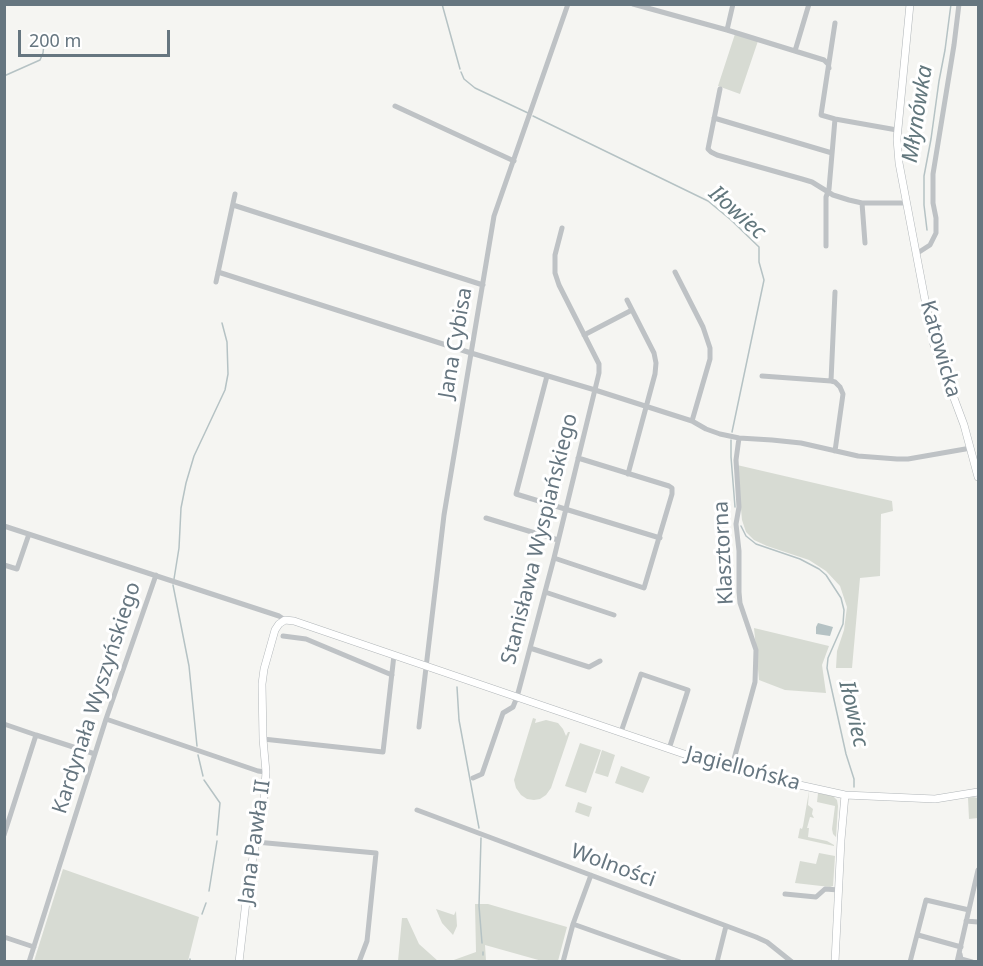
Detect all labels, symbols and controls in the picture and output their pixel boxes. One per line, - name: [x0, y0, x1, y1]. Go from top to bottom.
- scale bar: [21, 18, 172, 56]
- text: 200 m: [29, 28, 81, 52]
- water label: Młynówka: [897, 63, 939, 165]
- water label: Iłowiec: [703, 181, 771, 245]
- street label: Jana Cybisa: [434, 286, 478, 400]
- street label: Katowicka: [914, 298, 966, 400]
- street label: Stanisława Wyspiańskiego: [497, 411, 583, 667]
- street label: Klasztorna: [709, 500, 739, 606]
- street label: Kardynała Wyszyńskiego: [48, 579, 146, 817]
- water label: Iłowiec: [833, 678, 873, 750]
- street label: Jagiellońska: [683, 742, 803, 796]
- street label: Jana Pawła II: [234, 778, 276, 906]
- street label: Wolności: [567, 839, 659, 893]

